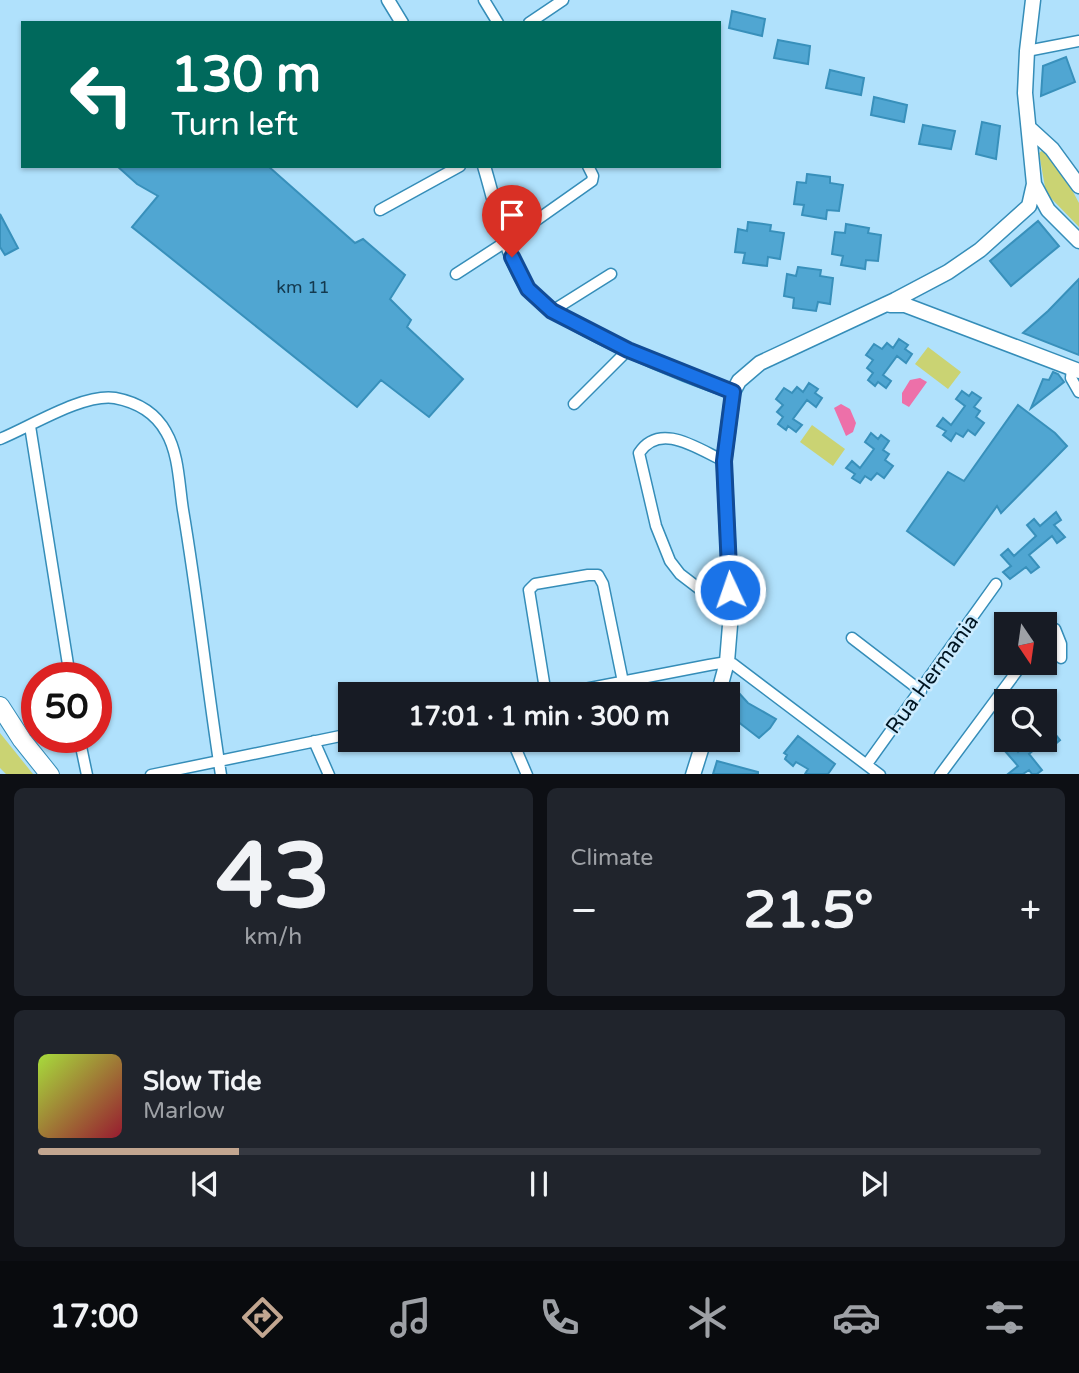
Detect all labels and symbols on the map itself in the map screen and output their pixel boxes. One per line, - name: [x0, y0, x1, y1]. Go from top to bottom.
- pin: [482, 185, 542, 257]
- house number: km 11: [276, 276, 330, 298]
- position arrow: [693, 553, 767, 627]
- street label: Rua Hermania: [881, 610, 984, 739]
- north arrow: [994, 612, 1057, 676]
- speed limit sign: 50: [21, 662, 112, 753]

